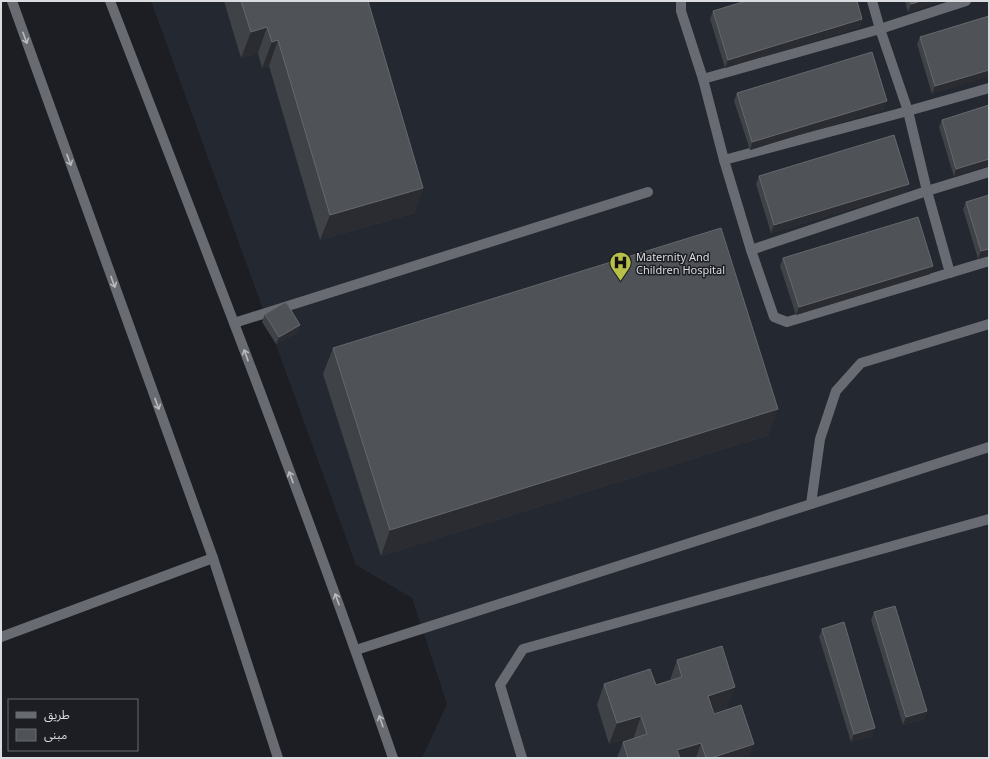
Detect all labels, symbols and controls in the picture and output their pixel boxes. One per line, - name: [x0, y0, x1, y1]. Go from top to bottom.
- one-way arrow: [21, 31, 29, 43]
- one-way arrow: [66, 153, 73, 166]
- place label: Maternity And Children Hospital: [636, 246, 725, 282]
- hospital icon: Maternity And Children Hospital: [608, 250, 634, 283]
- one-way arrow: [110, 276, 118, 288]
- one-way arrow: [242, 349, 250, 361]
- one-way arrow: [154, 398, 162, 410]
- one-way arrow: [287, 471, 295, 483]
- one-way arrow: [332, 593, 340, 605]
- legend: [8, 699, 138, 751]
- text: طريق: [44, 703, 70, 728]
- one-way arrow: [376, 716, 384, 728]
- text: مبنى: [44, 723, 67, 748]

